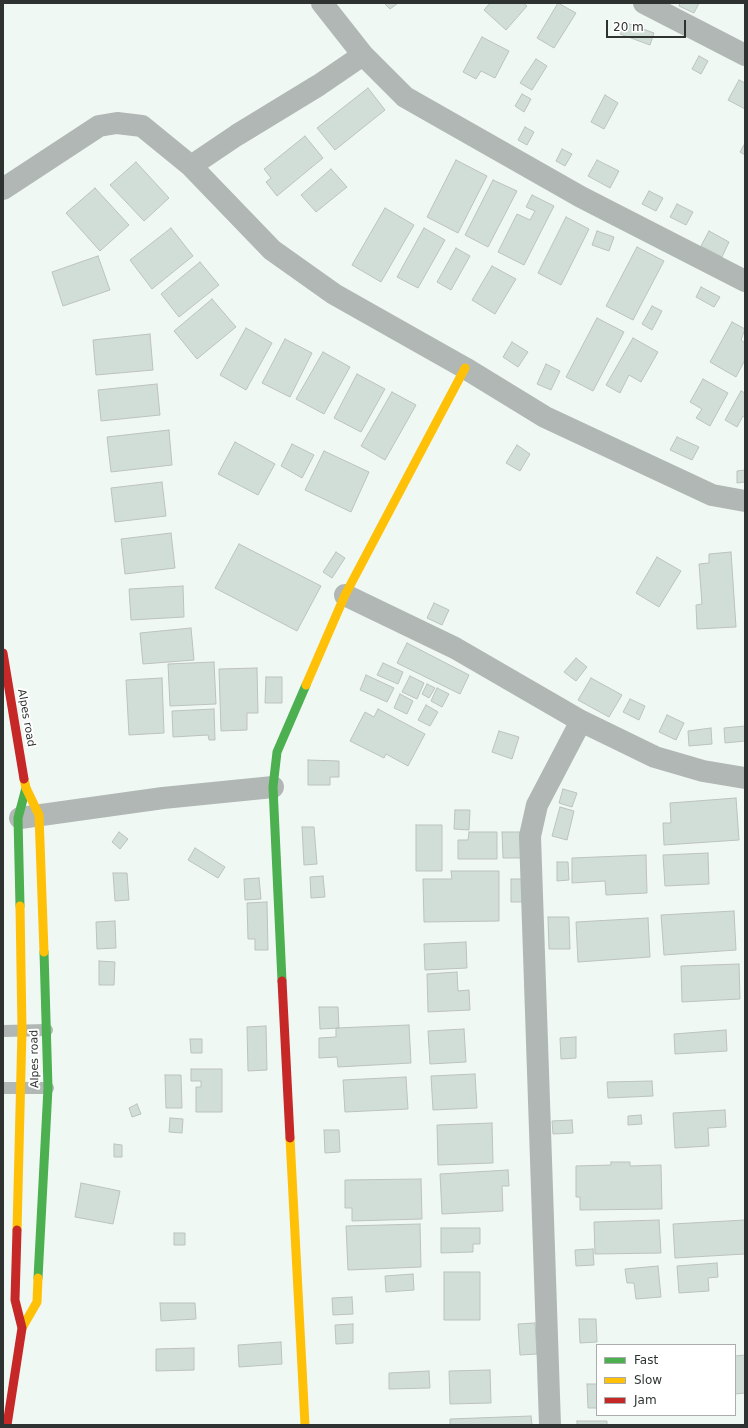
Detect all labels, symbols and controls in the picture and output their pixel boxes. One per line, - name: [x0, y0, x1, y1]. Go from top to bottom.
- scale bar: [608, 12, 688, 38]
- text: 20 m: [613, 20, 644, 34]
- street label: Alpes road: [14, 688, 38, 748]
- street label: Alpes road: [28, 1030, 42, 1088]
- legend: [596, 1344, 736, 1416]
- text: Fast: [634, 1353, 658, 1367]
- text: Slow: [634, 1373, 662, 1387]
- text: Jam: [634, 1393, 657, 1407]

